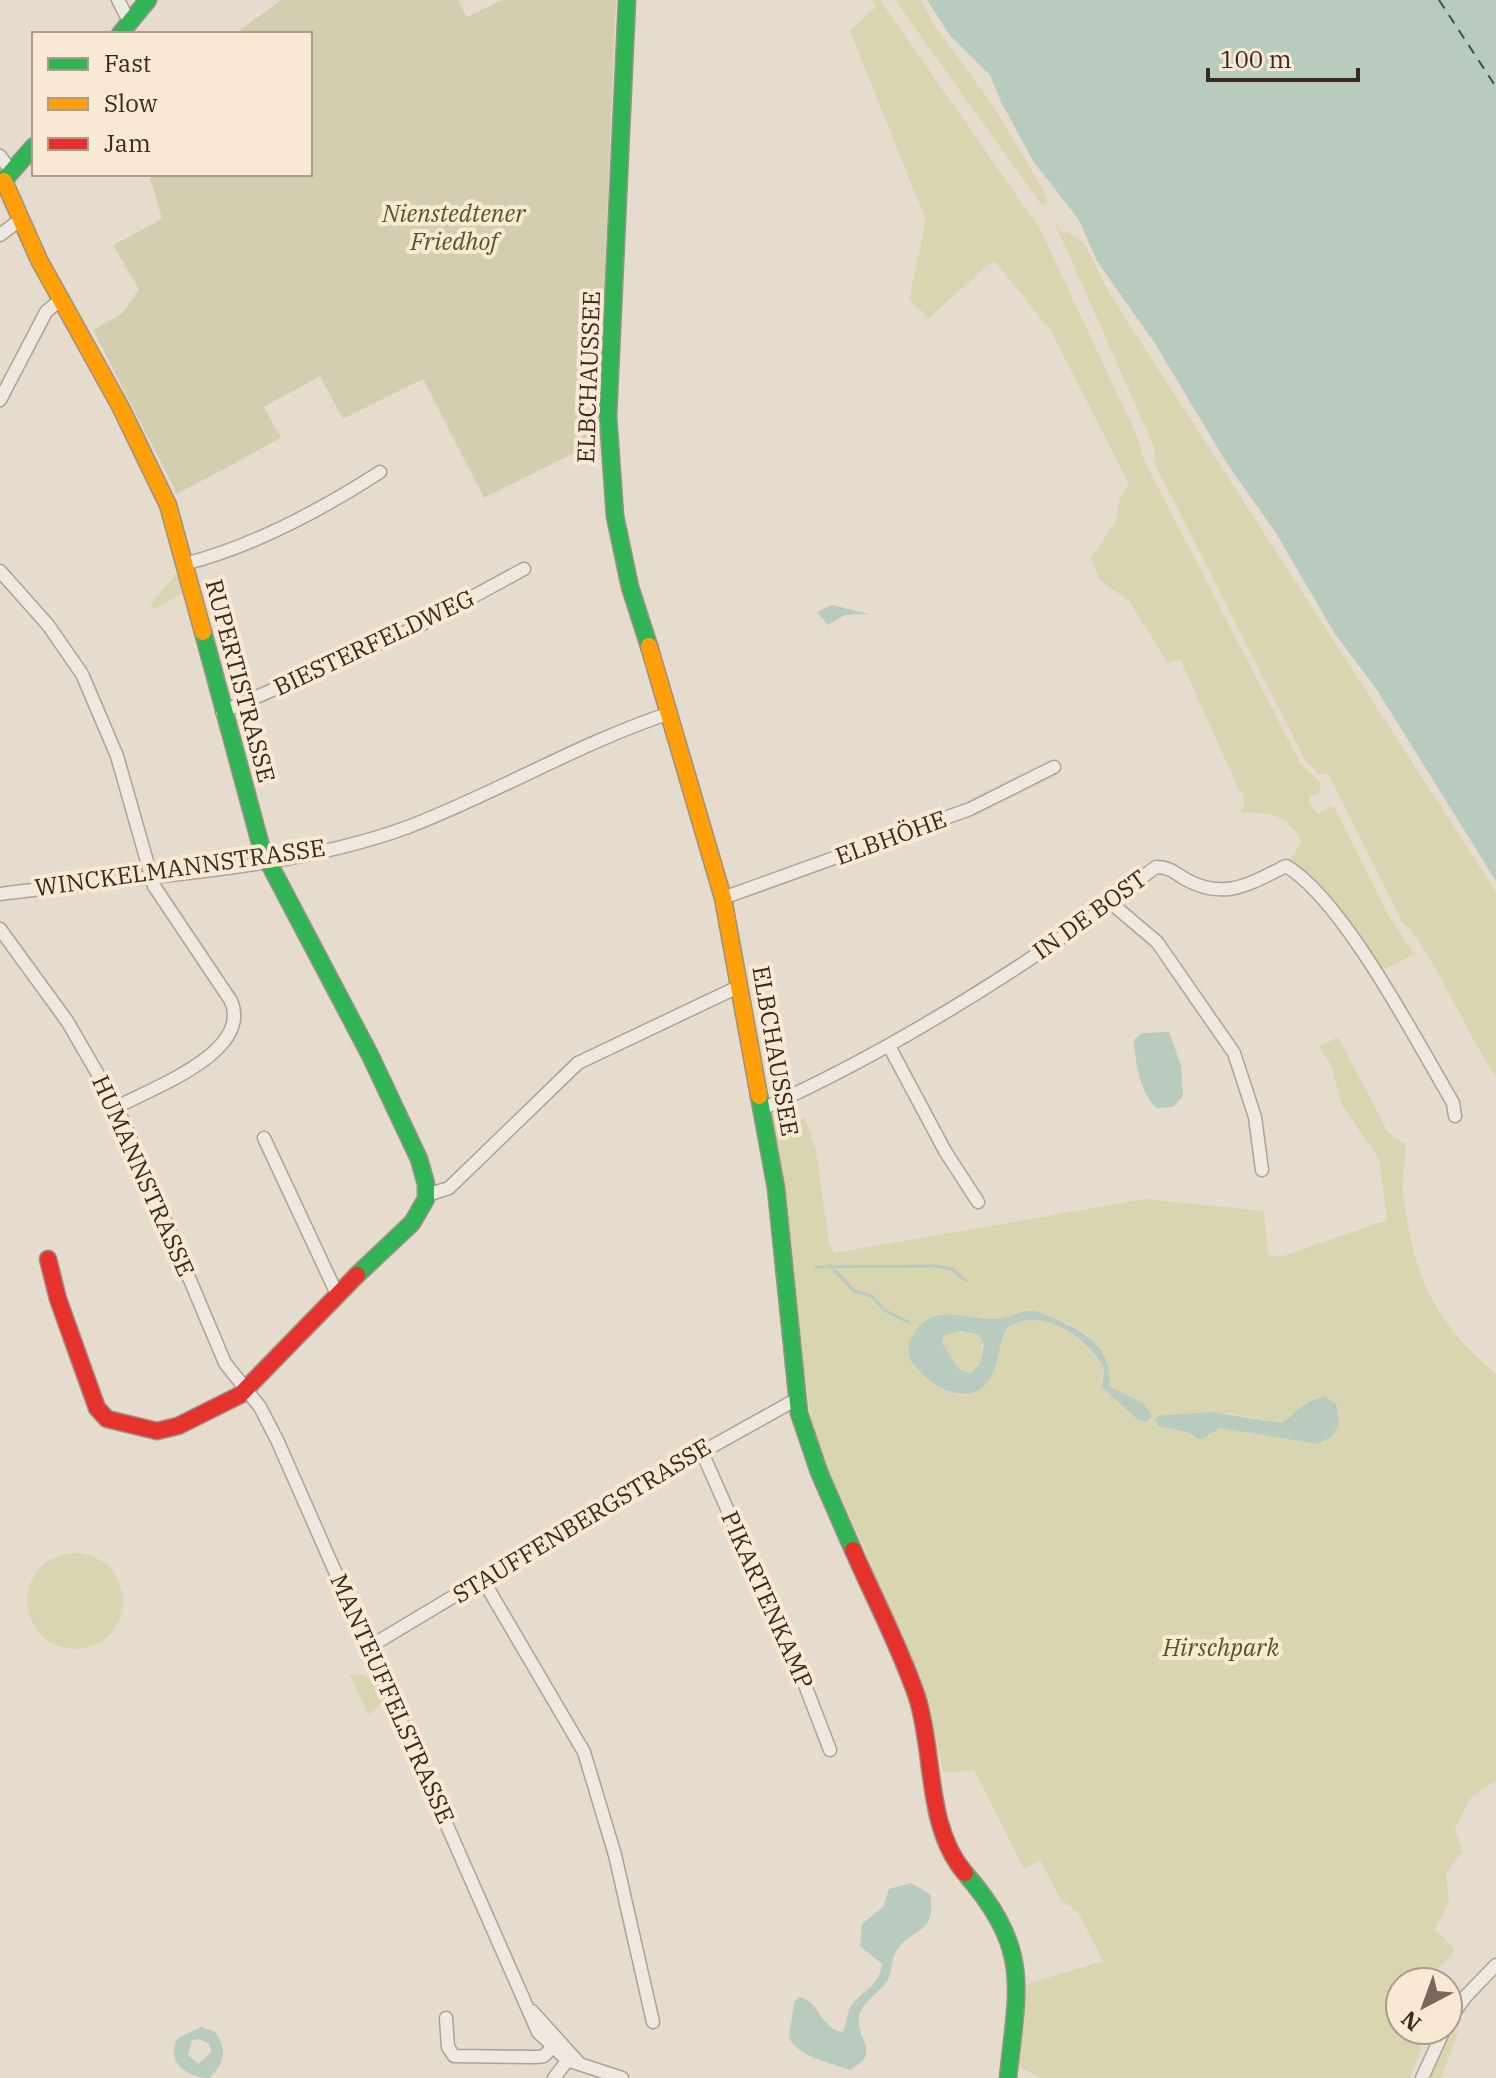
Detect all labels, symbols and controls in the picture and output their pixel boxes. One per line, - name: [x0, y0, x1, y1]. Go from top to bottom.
- legend: [32, 32, 312, 176]
- scale bar: [1208, 32, 1358, 82]
- text: 100 m: [1220, 43, 1292, 75]
- text: Fast: [104, 47, 151, 79]
- text: Slow: [104, 87, 158, 119]
- text: Jam: [104, 127, 151, 159]
- park label: Nienstedtener Friedhof: [381, 197, 527, 257]
- street label: ELBCHAUSSEE: [569, 290, 607, 464]
- street label: RUPERTISTRASSE: [198, 576, 283, 786]
- street label: BIESTERFELDWEG: [268, 582, 479, 703]
- street label: ELBHÖHE: [831, 802, 951, 872]
- street label: WINCKELMANNSTRASSE: [33, 831, 327, 903]
- street label: IN DE BOST: [1026, 862, 1153, 966]
- street label: ELBCHAUSSEE: [745, 963, 807, 1139]
- street label: HUMANNSTRASSE: [85, 1070, 203, 1281]
- street label: STAUFFENBERGSTRASSE: [446, 1430, 717, 1610]
- street label: PIKARTENKAMP: [714, 1506, 821, 1694]
- street label: MANTEUFFELSTRASSE: [323, 1569, 462, 1829]
- park label: Hirschpark: [1162, 1631, 1280, 1663]
- north arrow: [1384, 1966, 1464, 2046]
- text: N: [1394, 2005, 1427, 2038]

